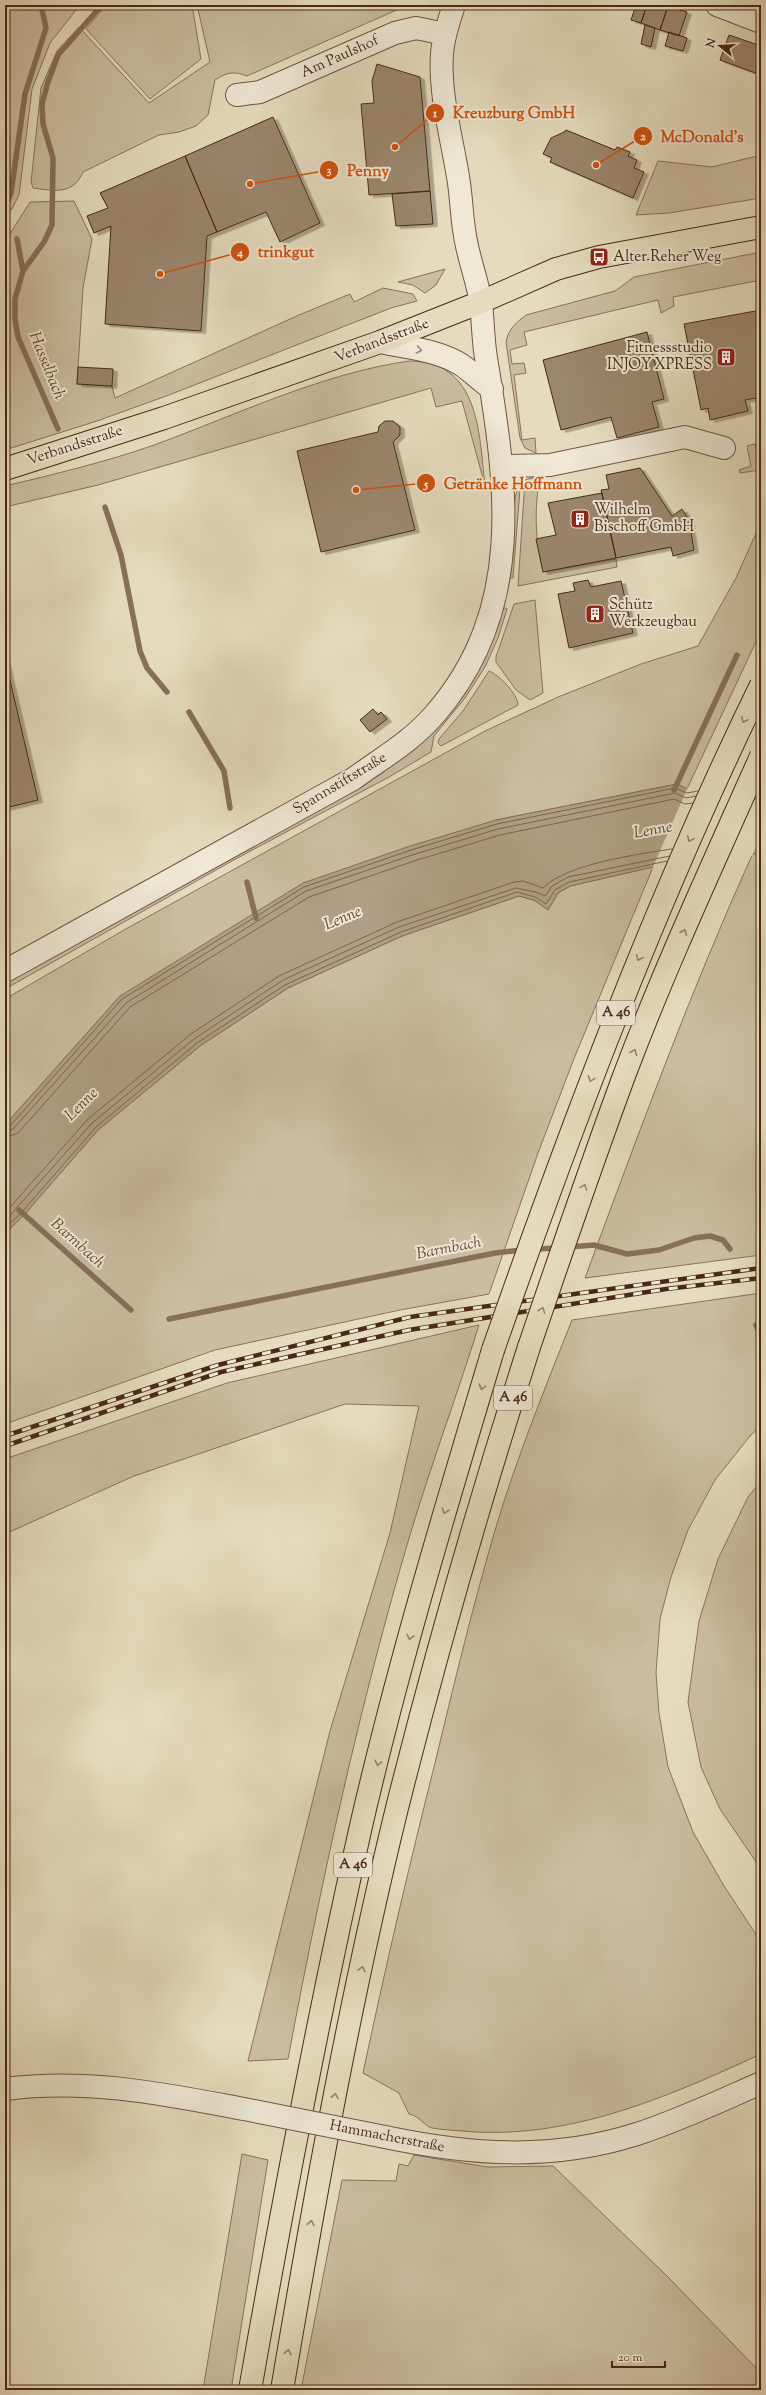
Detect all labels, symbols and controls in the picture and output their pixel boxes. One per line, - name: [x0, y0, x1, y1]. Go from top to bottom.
- north arrow: [700, 26, 740, 66]
- street label: Am Paulshof: [298, 30, 383, 84]
- text: N: [702, 36, 720, 51]
- callout: Kreuzburg GmbH: [425, 99, 583, 127]
- text: Kreuzburg GmbH: [453, 103, 576, 126]
- text: 1: [432, 105, 438, 123]
- callout: McDonald's: [633, 122, 752, 150]
- text: McDonald's: [660, 127, 744, 150]
- text: 2: [640, 128, 646, 146]
- callout: Penny: [319, 156, 397, 184]
- text: Penny: [347, 161, 389, 184]
- text: 3: [327, 162, 332, 180]
- callout: trinkgut: [230, 238, 323, 266]
- text: trinkgut: [258, 242, 315, 265]
- text: 4: [236, 244, 243, 262]
- bus stop icon: Alter Reher Weg: [588, 246, 610, 268]
- place label: Alter Reher Weg: [613, 247, 721, 268]
- street label: Verbandsstraße: [332, 313, 432, 369]
- water label: Hasselbach: [22, 329, 70, 403]
- place label: Fitnessstudio INJOY XPRESS: [607, 338, 712, 376]
- one-way arrow: [415, 345, 422, 354]
- building icon: Fitnessstudio INJOY XPRESS: [715, 346, 737, 368]
- street label: Verbandsstraße: [24, 421, 126, 471]
- callout: Getränke Hoffmann: [416, 469, 591, 497]
- text: Getränke Hoffmann: [444, 474, 583, 497]
- text: 5: [423, 476, 429, 494]
- place label: Wilhelm Bischoff GmbH: [594, 500, 694, 538]
- building icon: Wilhelm Bischoff GmbH: [569, 508, 591, 530]
- place label: Schütz Werkzeugbau: [609, 595, 697, 633]
- building icon: Schütz Werkzeugbau: [584, 603, 606, 625]
- one-way arrow: [741, 716, 749, 724]
- street label: Spannstiftstraße: [289, 748, 391, 820]
- water label: Lenne: [632, 816, 674, 846]
- one-way arrow: [687, 834, 695, 842]
- water label: Lenne: [321, 901, 365, 937]
- one-way arrow: [679, 928, 687, 936]
- one-way arrow: [636, 954, 644, 962]
- road number: A 46: [597, 1001, 635, 1025]
- one-way arrow: [629, 1048, 637, 1056]
- one-way arrow: [587, 1075, 595, 1082]
- water label: Lenne: [60, 1083, 104, 1127]
- one-way arrow: [579, 1183, 587, 1190]
- water label: Barmbach: [45, 1213, 109, 1275]
- water label: Barmbach: [415, 1231, 484, 1267]
- one-way arrow: [537, 1306, 545, 1313]
- one-way arrow: [478, 1383, 487, 1390]
- road number: A 46: [494, 1386, 532, 1410]
- one-way arrow: [441, 1508, 450, 1515]
- one-way arrow: [406, 1633, 415, 1640]
- one-way arrow: [374, 1759, 382, 1766]
- road number: A 46: [334, 1853, 372, 1877]
- one-way arrow: [357, 1965, 365, 1972]
- one-way arrow: [331, 2093, 339, 2099]
- street label: Hammacherstraße: [328, 2116, 446, 2158]
- one-way arrow: [306, 2220, 314, 2227]
- scale bar: [612, 2343, 665, 2369]
- one-way arrow: [284, 2348, 292, 2355]
- text: 20 m: [618, 2349, 643, 2367]

